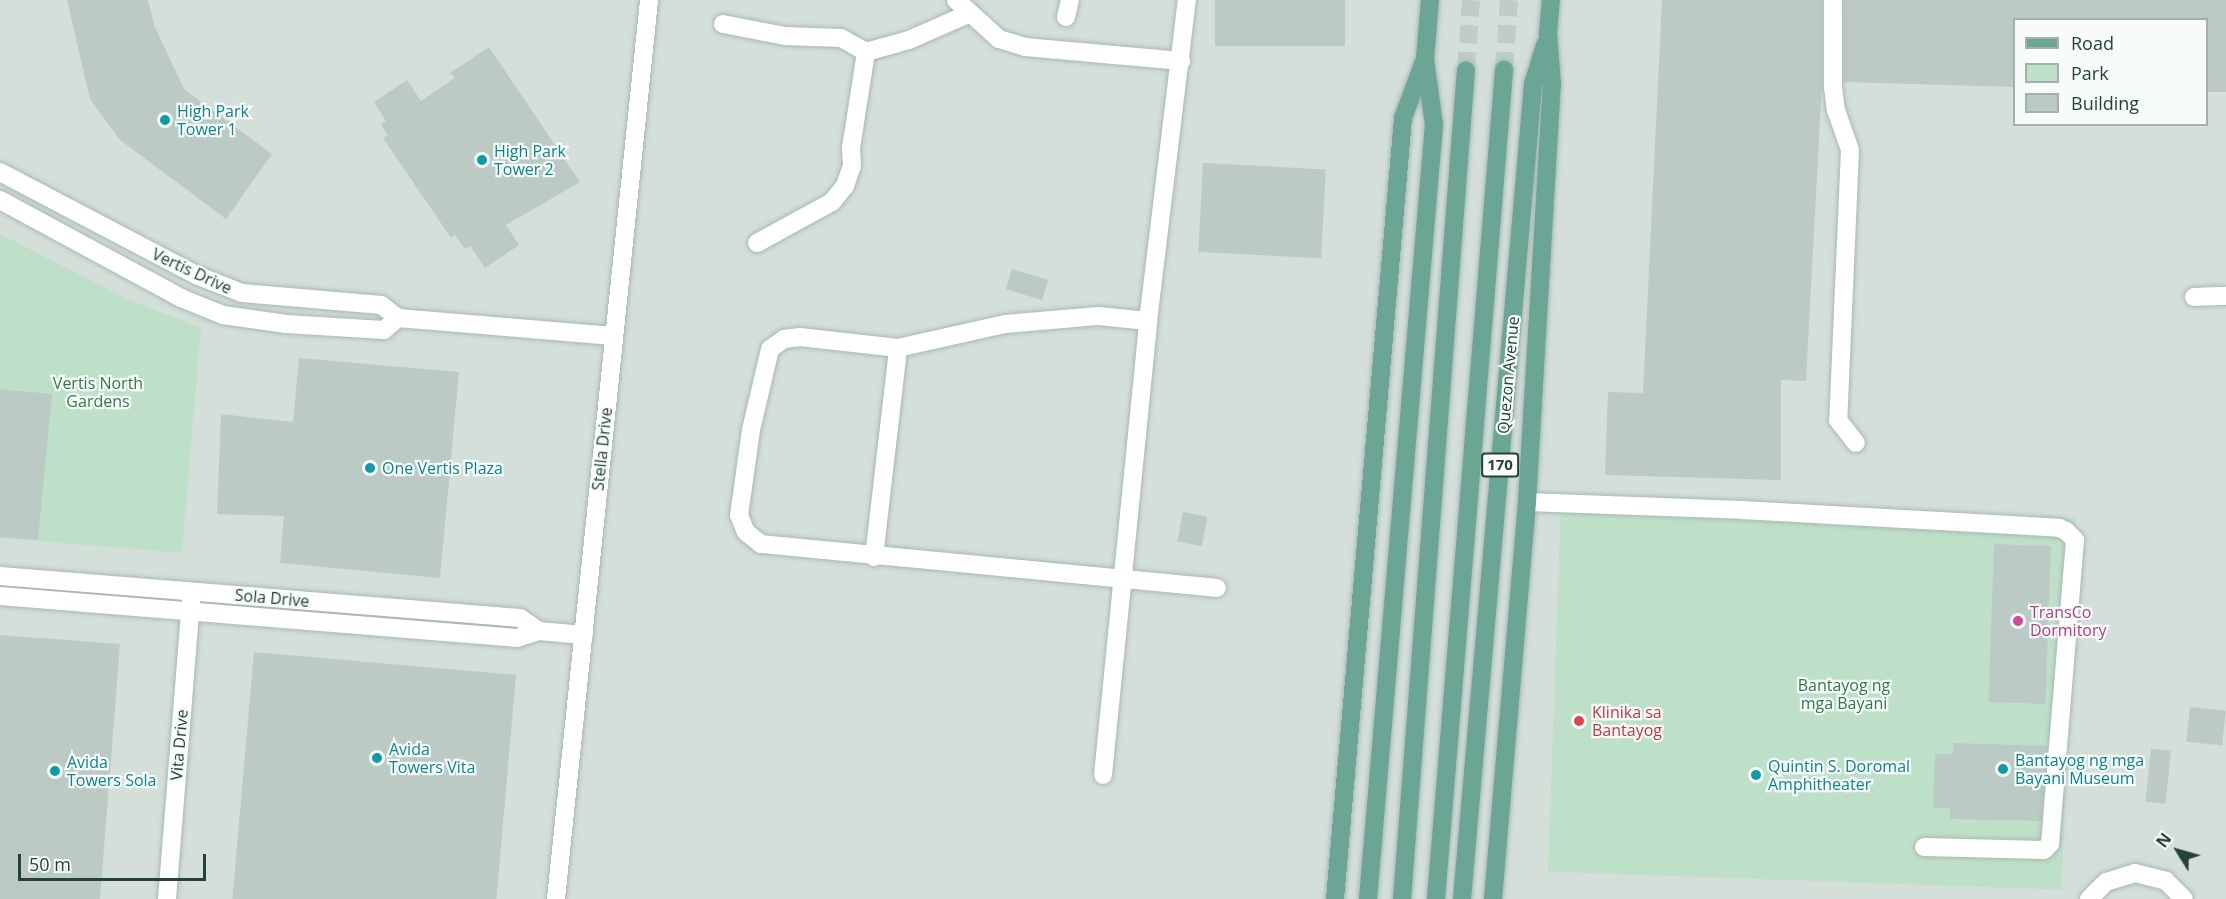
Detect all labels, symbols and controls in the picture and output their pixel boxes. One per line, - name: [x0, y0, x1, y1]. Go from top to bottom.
- legend: [2013, 18, 2208, 126]
- text: Road: [2071, 31, 2114, 55]
- text: Park: [2071, 61, 2109, 85]
- text: Building: [2071, 91, 2139, 115]
- place label: High Park Tower 1: [177, 101, 249, 139]
- marker: High Park Tower 1: [158, 113, 172, 127]
- place label: High Park Tower 2: [494, 141, 566, 179]
- marker: High Park Tower 2: [475, 153, 489, 167]
- street label: Vertis Drive: [149, 244, 235, 298]
- street label: Quezon Avenue: [1493, 315, 1523, 435]
- park label: Vertis North Gardens: [53, 373, 143, 411]
- street label: Stella Drive: [588, 406, 616, 492]
- road number: 170: [1480, 453, 1520, 477]
- place label: One Vertis Plaza: [382, 458, 503, 478]
- marker: One Vertis Plaza: [363, 461, 377, 475]
- street label: Sola Drive: [234, 585, 310, 611]
- place label: TransCo Dormitory: [2030, 602, 2107, 640]
- marker: TransCo Dormitory: [2011, 614, 2025, 628]
- park label: Bantayog ng mga Bayani: [1798, 675, 1890, 713]
- place label: Klinika sa Bantayog: [1592, 702, 1662, 740]
- street label: Vita Drive: [166, 709, 192, 781]
- marker: Klinika sa Bantayog: [1570, 712, 1588, 730]
- place label: Avida Towers Vita: [389, 739, 475, 777]
- place label: Bantayog ng mga Bayani Museum: [2015, 750, 2144, 788]
- marker: Avida Towers Vita: [370, 751, 384, 765]
- place label: Avida Towers Sola: [67, 752, 156, 790]
- place label: Quintin S. Doromal Amphitheater: [1768, 756, 1910, 794]
- marker: Bantayog ng mga Bayani Museum: [1996, 762, 2010, 776]
- marker: Avida Towers Sola: [48, 764, 62, 778]
- marker: Quintin S. Doromal Amphitheater: [1749, 768, 1763, 782]
- north arrow: [2148, 821, 2208, 881]
- text: N: [2151, 828, 2176, 852]
- scale bar: [21, 842, 208, 880]
- text: 50 m: [29, 852, 71, 876]

